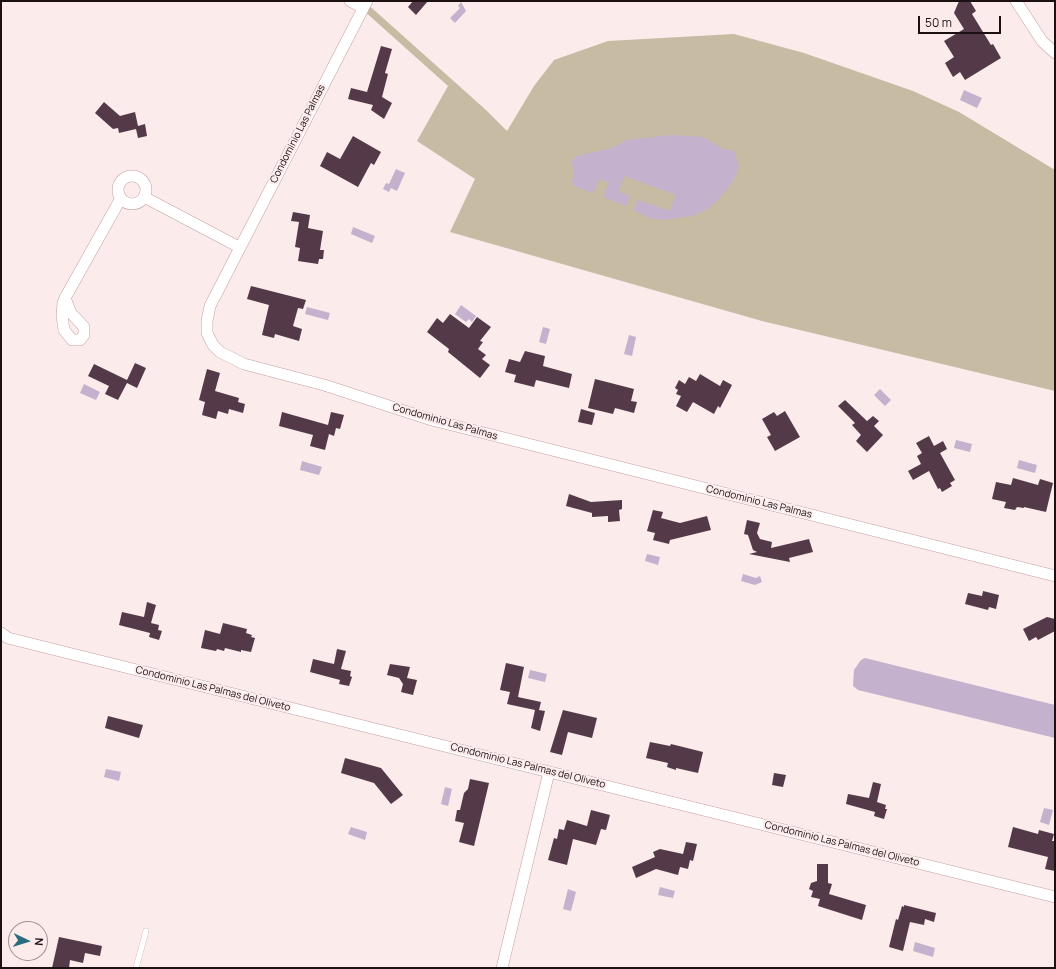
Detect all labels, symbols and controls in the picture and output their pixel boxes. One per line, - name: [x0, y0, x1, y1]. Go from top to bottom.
- scale bar: [920, 8, 1003, 34]
- text: 50 m: [925, 14, 952, 31]
- street label: Condominio Las Palmas: [268, 83, 328, 185]
- street label: Condominio Las Palmas: [391, 401, 499, 443]
- street label: Condominio Las Palmas: [705, 483, 813, 521]
- street label: Condominio Las Palmas del Oliveto: [134, 664, 292, 714]
- street label: Condominio Las Palmas del Oliveto: [449, 741, 607, 791]
- street label: Condominio Las Palmas del Oliveto: [763, 819, 921, 869]
- north arrow: [8, 921, 48, 961]
- text: N: [32, 937, 47, 946]

